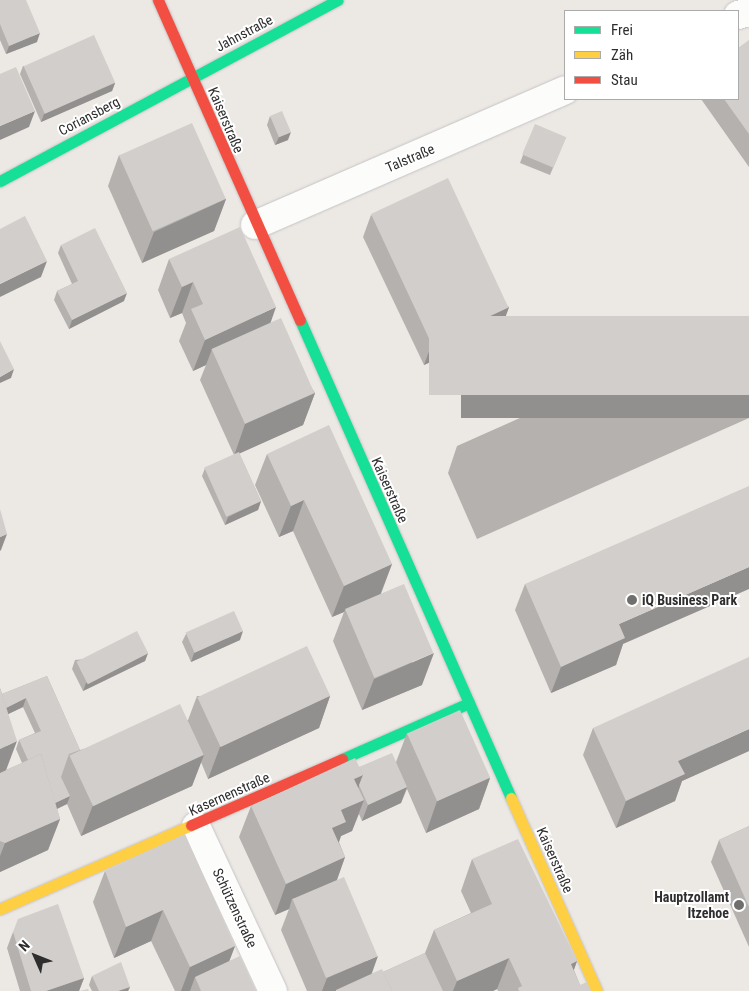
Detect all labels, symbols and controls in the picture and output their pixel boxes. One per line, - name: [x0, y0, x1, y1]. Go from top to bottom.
- legend: [564, 10, 739, 100]
- street label: Jahnstraße: [213, 11, 275, 55]
- text: Frei: [611, 21, 633, 39]
- text: Zäh: [611, 46, 633, 64]
- text: Stau: [611, 71, 638, 89]
- street label: Kaiserstraße: [205, 85, 247, 155]
- street label: Coriansberg: [56, 93, 122, 139]
- street label: Talstraße: [383, 140, 437, 176]
- street label: Kaiserstraße: [368, 455, 412, 525]
- place label: iQ Business Park: [642, 592, 737, 608]
- marker: iQ Business Park: [626, 594, 638, 606]
- street label: Kasernenstraße: [186, 769, 272, 819]
- street label: Kaiserstraße: [533, 825, 577, 895]
- street label: Schützenstraße: [209, 866, 261, 950]
- place label: Hauptzollamt Itzehoe: [654, 889, 729, 922]
- marker: Hauptzollamt Itzehoe: [733, 899, 745, 911]
- north arrow: [10, 931, 60, 981]
- text: N: [15, 937, 33, 954]

